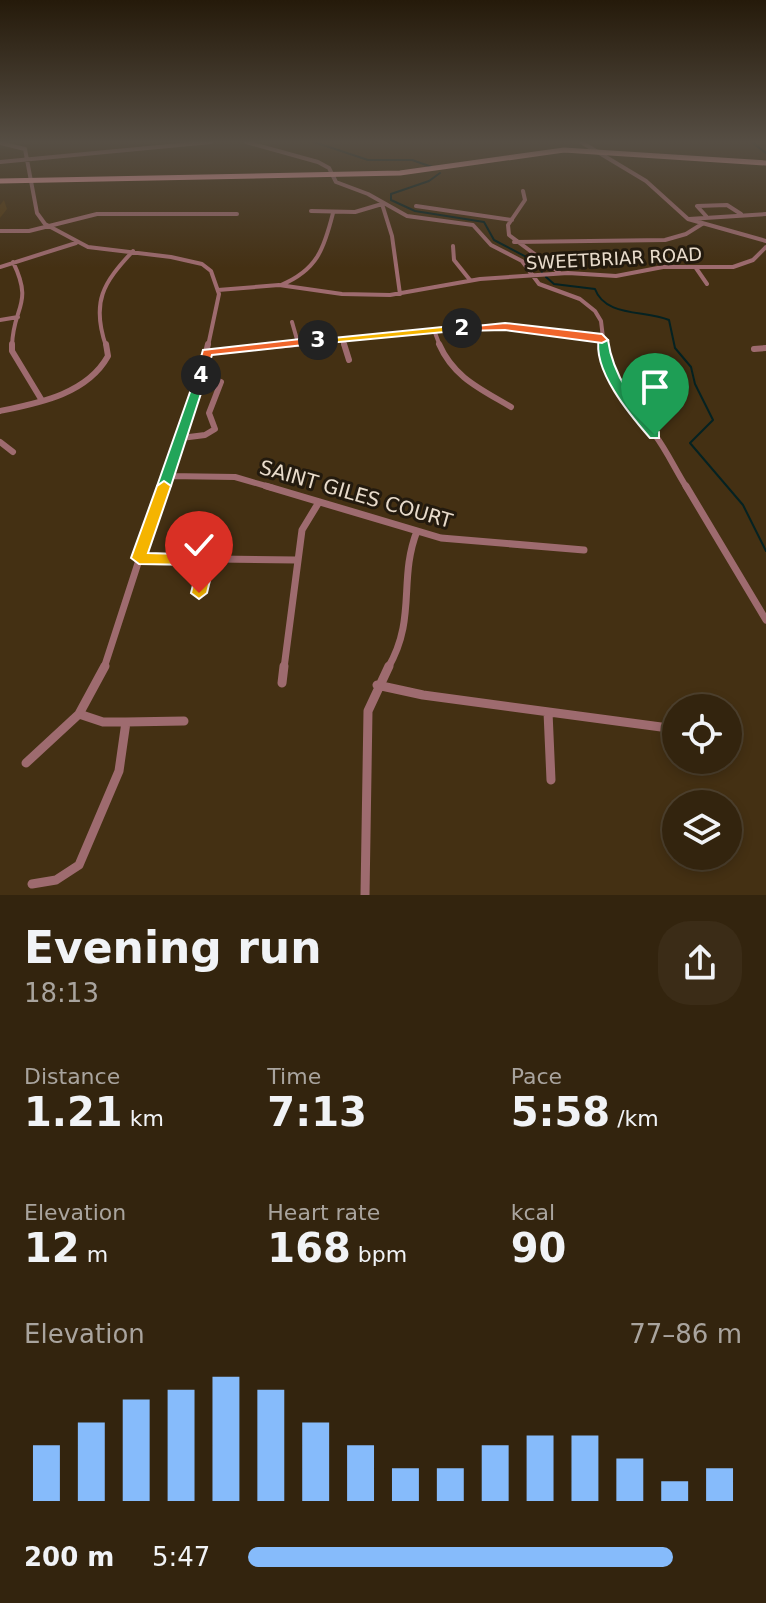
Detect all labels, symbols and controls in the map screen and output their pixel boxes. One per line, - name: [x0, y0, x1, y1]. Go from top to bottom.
- street label: SWEETBRIAR ROAD: [525, 243, 703, 274]
- pin: 2: [442, 308, 482, 348]
- text: 2: [454, 315, 470, 340]
- pin: 3: [298, 320, 338, 360]
- text: 3: [310, 327, 326, 352]
- pin: [621, 353, 689, 435]
- pin: 4: [181, 355, 221, 395]
- text: 4: [193, 362, 209, 387]
- icon: arrive: [633, 365, 677, 409]
- street label: SAINT GILES COURT: [257, 455, 456, 533]
- pin: [165, 511, 233, 593]
- icon: check: [177, 523, 221, 567]
- map controls: [662, 694, 742, 870]
- button: locate: [662, 694, 742, 774]
- button: layers: [662, 790, 742, 870]
- button: share: [658, 921, 742, 1005]
- text: Evening run: [24, 922, 321, 973]
- text: 18:13: [24, 978, 99, 1008]
- text: Distance: [24, 1064, 120, 1089]
- text: Time: [267, 1064, 321, 1089]
- text: Pace: [511, 1064, 562, 1089]
- text: 1.21: [24, 1089, 123, 1135]
- text: 7:13: [267, 1089, 367, 1135]
- text: 5:58: [511, 1089, 610, 1135]
- text: km: [123, 1106, 164, 1131]
- text: /km: [610, 1106, 659, 1131]
- text: Elevation: [24, 1200, 126, 1225]
- text: Heart rate: [267, 1200, 380, 1225]
- text: kcal: [511, 1200, 555, 1225]
- text: 12: [24, 1225, 80, 1271]
- text: 168: [267, 1225, 351, 1271]
- text: 90: [511, 1225, 566, 1271]
- text: m: [80, 1242, 108, 1267]
- text: bpm: [351, 1242, 407, 1267]
- text: Elevation: [24, 1319, 145, 1349]
- text: 77–86 m: [629, 1319, 742, 1349]
- text: 200 m: [24, 1542, 114, 1572]
- text: 5:47: [152, 1542, 210, 1572]

